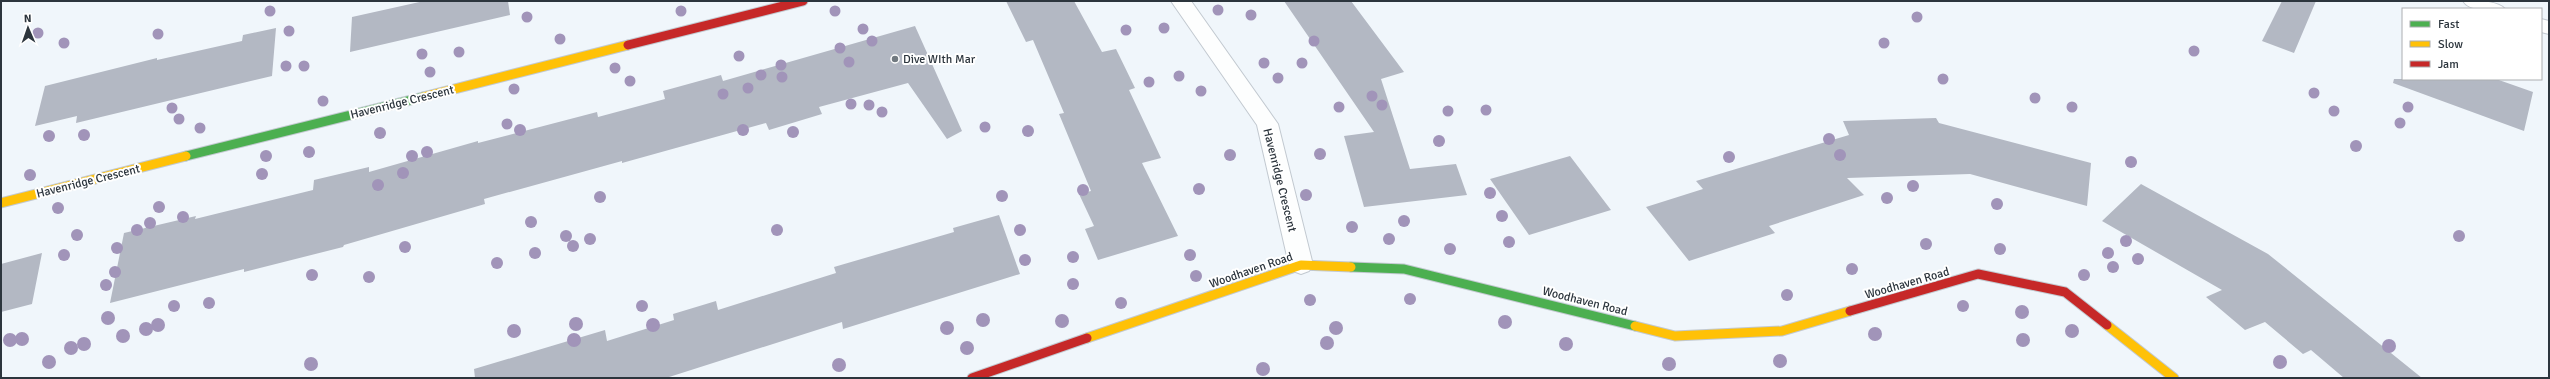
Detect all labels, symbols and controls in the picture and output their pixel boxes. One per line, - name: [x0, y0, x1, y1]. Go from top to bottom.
- north arrow: [8, 8, 48, 48]
- legend: [2402, 8, 2542, 80]
- text: N: [24, 12, 32, 25]
- text: Fast: [2438, 17, 2459, 32]
- text: Slow: [2438, 37, 2463, 52]
- place label: Dive WIth Mar: [903, 52, 976, 67]
- marker: Dive WIth Mar: [890, 54, 900, 64]
- text: Jam: [2438, 57, 2459, 72]
- street label: Havenridge Crescent: [349, 82, 455, 123]
- street label: Havenridge Crescent: [1259, 127, 1300, 233]
- street label: Havenridge Crescent: [35, 161, 141, 202]
- street label: Woodhaven Road: [1208, 249, 1295, 292]
- street label: Woodhaven Road: [1863, 264, 1951, 303]
- street label: Woodhaven Road: [1541, 284, 1629, 319]

